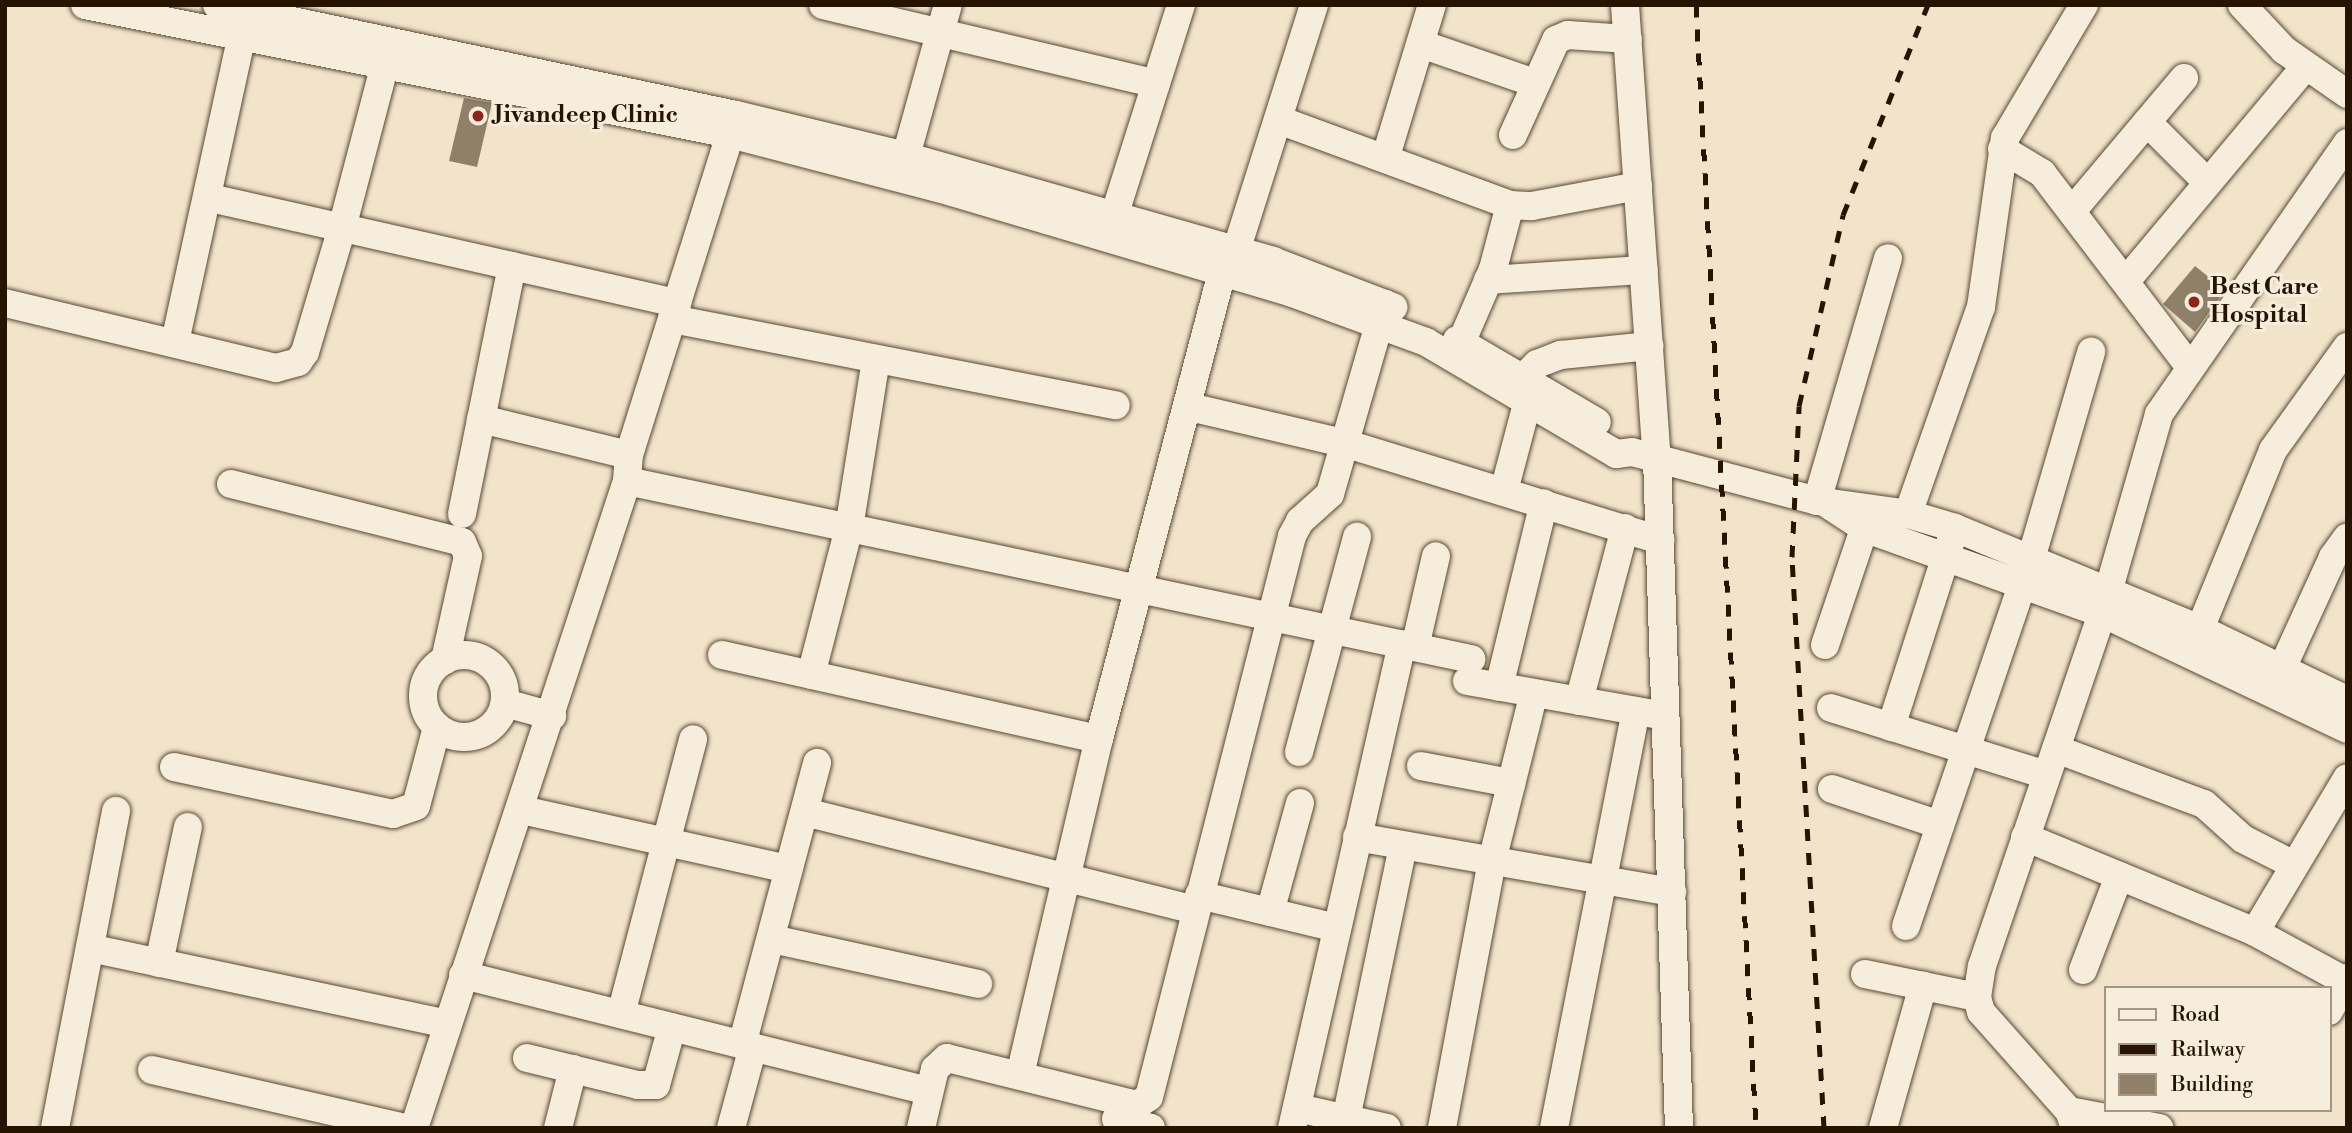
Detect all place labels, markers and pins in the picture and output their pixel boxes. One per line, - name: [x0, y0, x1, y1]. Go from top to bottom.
- place label: Jivandeep Clinic: [494, 102, 678, 130]
- marker: Jivandeep Clinic: [468, 106, 488, 126]
- place label: Best Care Hospital: [2210, 274, 2319, 330]
- marker: Best Care Hospital: [2184, 292, 2204, 312]

